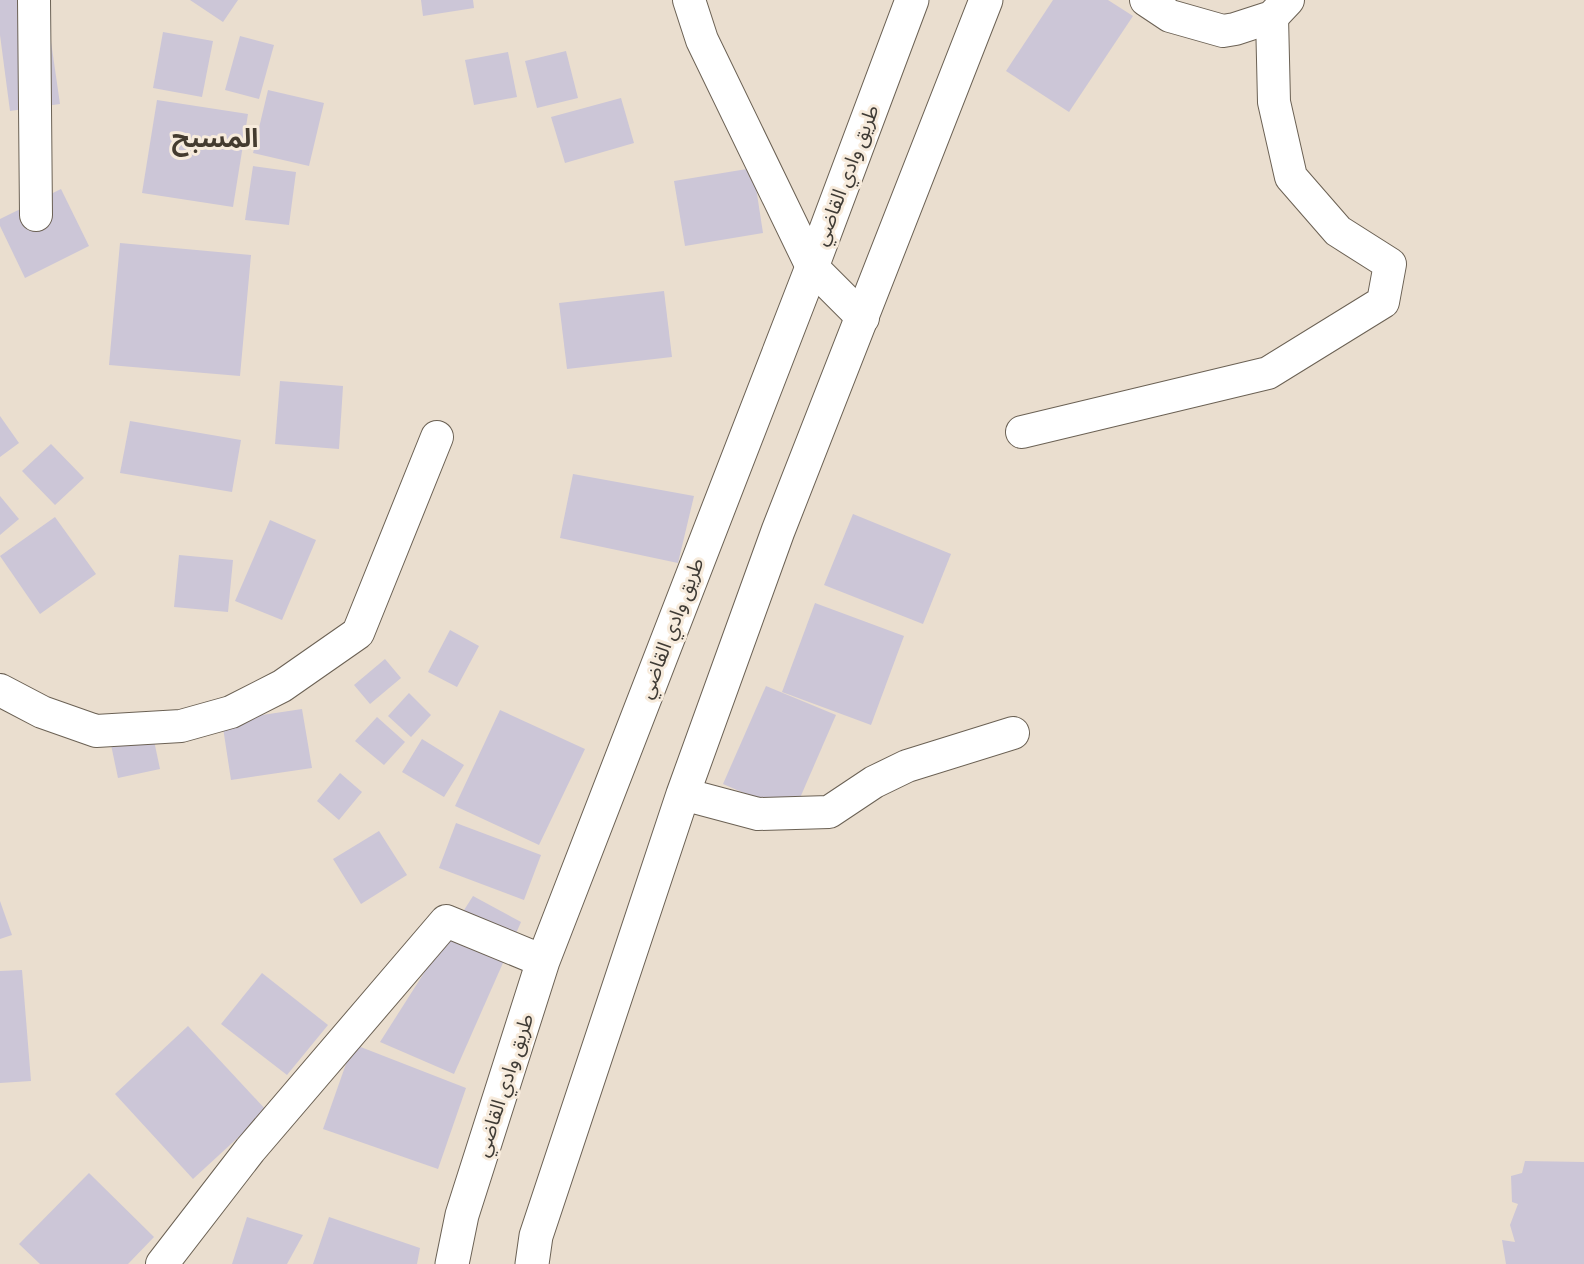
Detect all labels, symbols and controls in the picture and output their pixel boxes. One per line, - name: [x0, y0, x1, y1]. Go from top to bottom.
- street label: طريق وادي القاضي: [807, 101, 887, 250]
- district label: المسبح: [172, 121, 258, 157]
- street label: طريق وادي القاضي: [632, 554, 712, 703]
- street label: طريق وادي القاضي: [469, 1010, 542, 1161]

